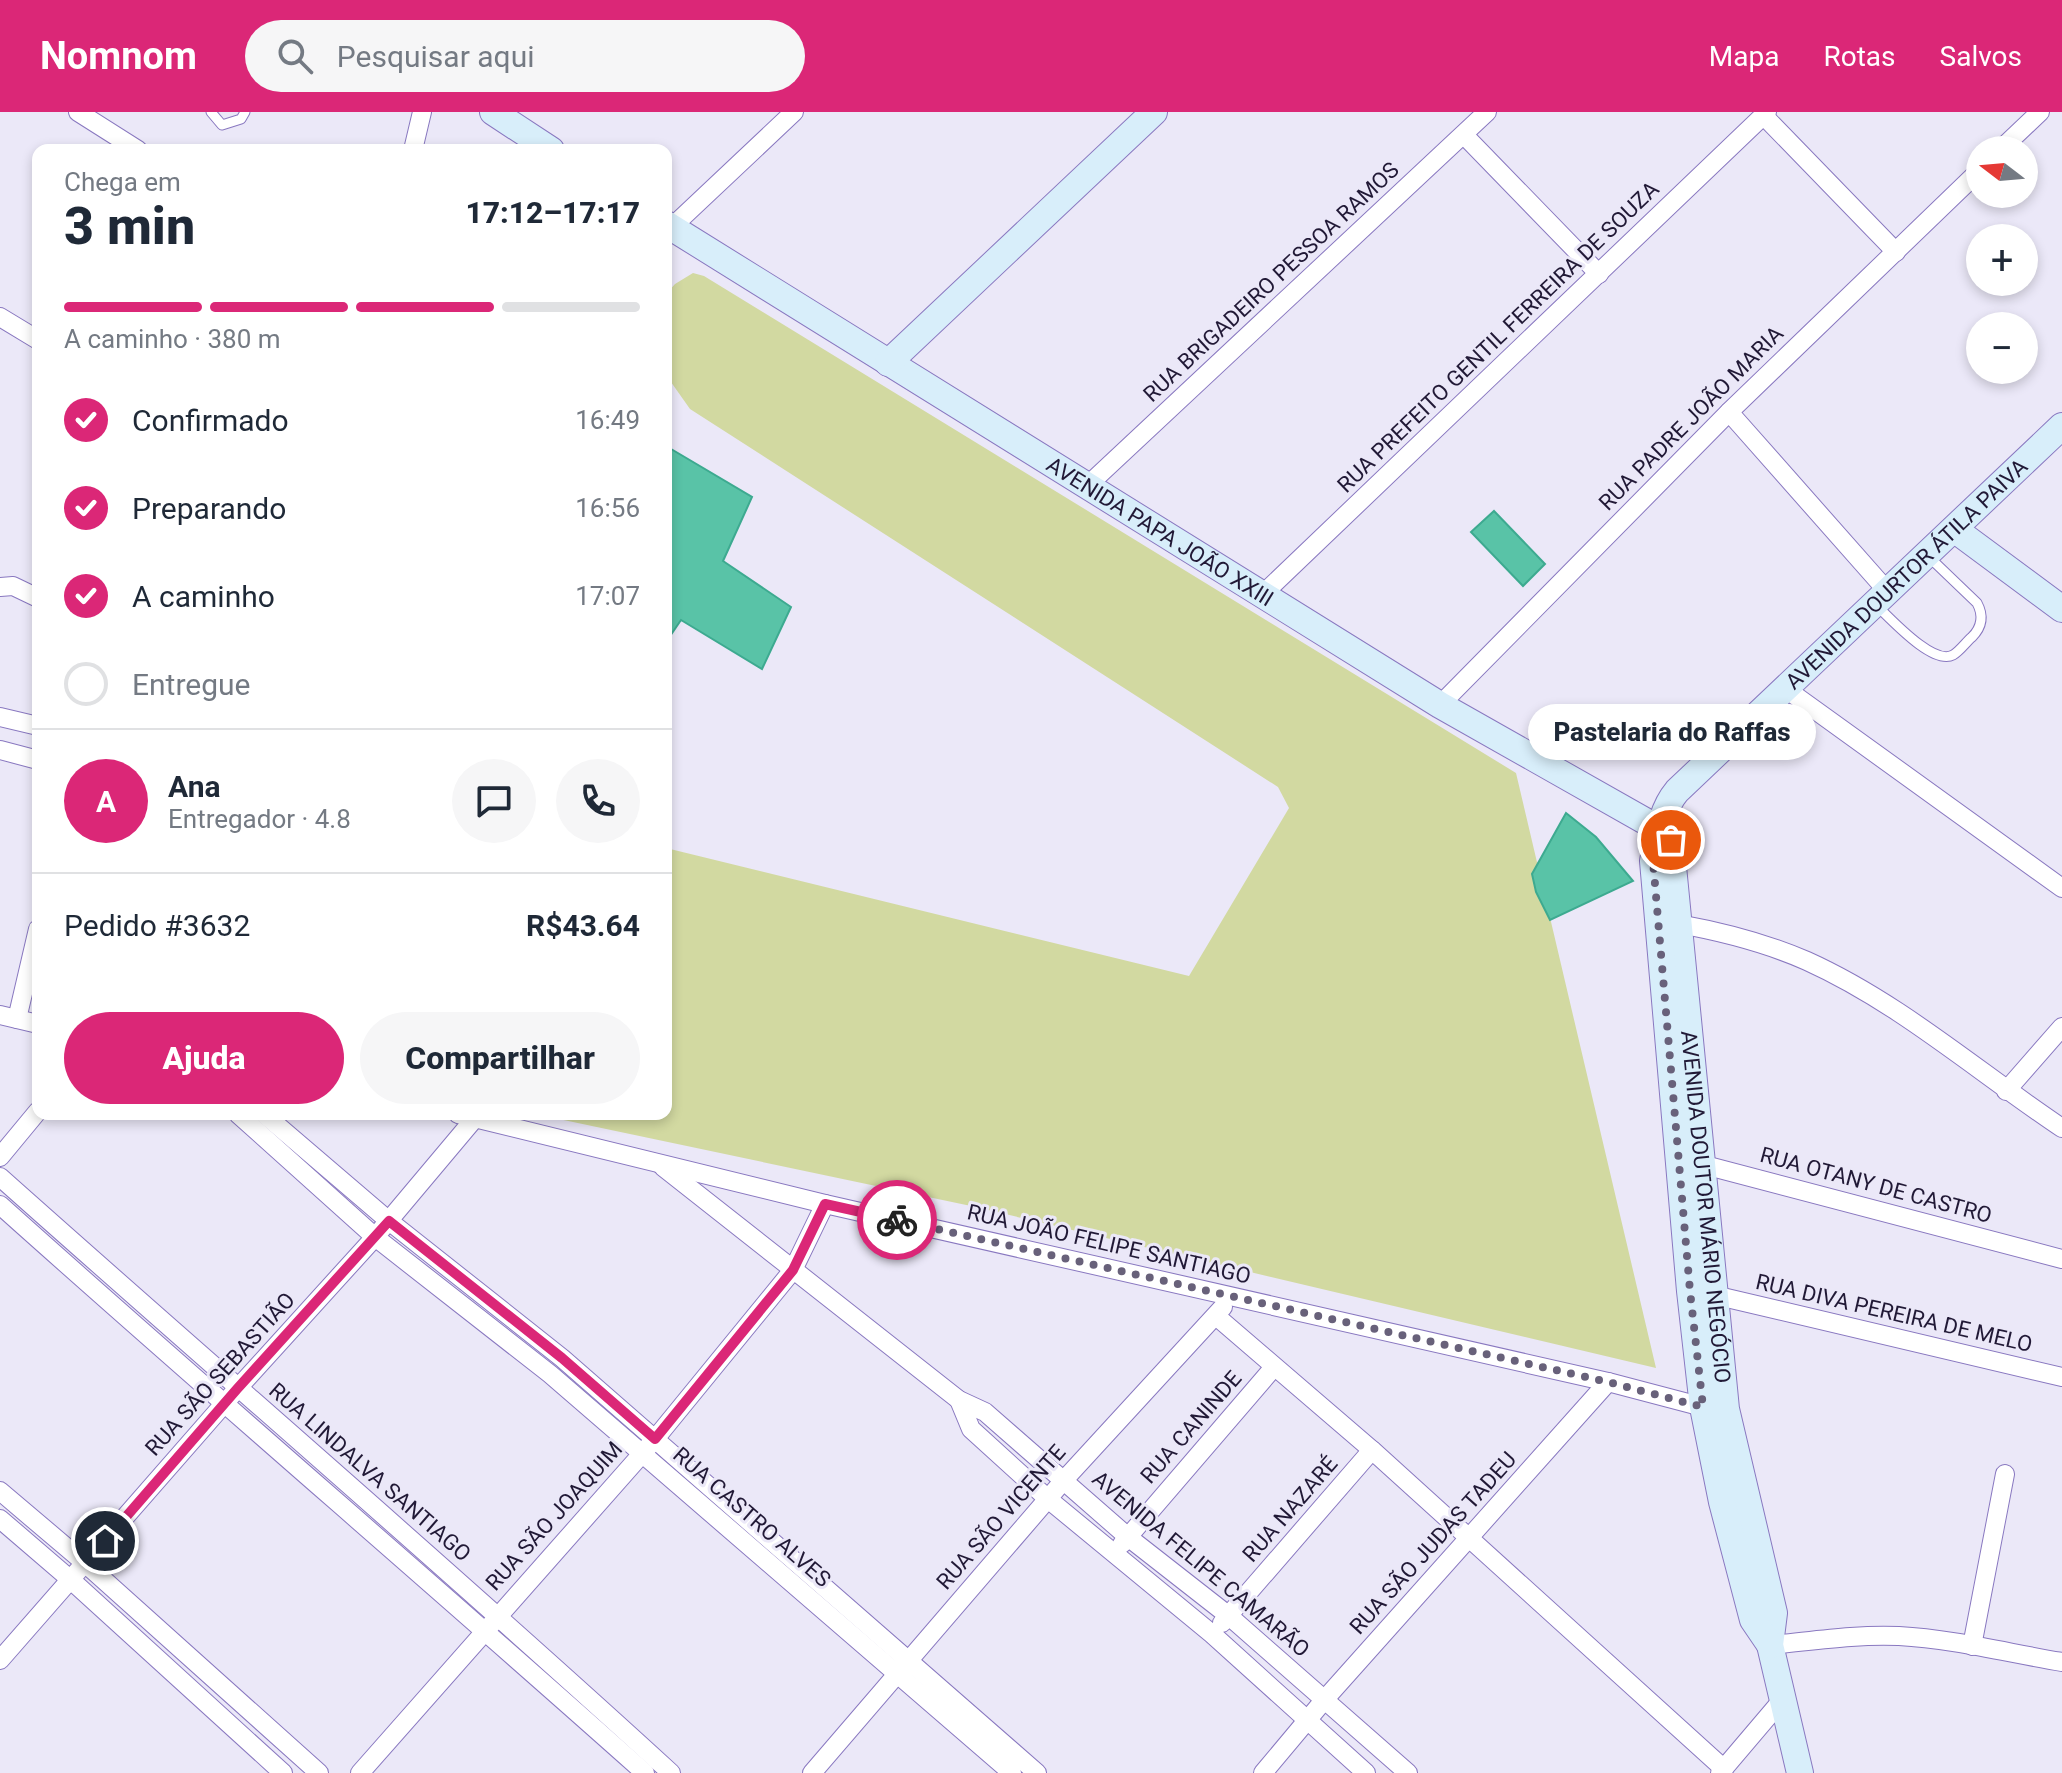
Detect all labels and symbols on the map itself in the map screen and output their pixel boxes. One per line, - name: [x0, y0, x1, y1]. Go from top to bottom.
- north arrow: [1966, 136, 2038, 208]
- street label: RUA BRIGADEIRO PESSOA RAMOS: [1138, 157, 1404, 407]
- street label: RUA PREFEITO GENTIL FERREIRA DE SOUZA: [1332, 176, 1664, 498]
- street label: RUA PADRE JOÃO MARIA: [1594, 320, 1789, 515]
- street label: AVENIDA PAPA JOÃO XXIII: [1042, 451, 1278, 611]
- street label: AVENIDA DOURTOR ÁTILA PAIVA: [1780, 453, 2033, 694]
- callout: Pastelaria do Raffas: [1527, 704, 1815, 760]
- pin: [1637, 806, 1705, 874]
- street label: AVENIDA DOUTOR MÁRIO NEGÓCIO: [1677, 1029, 1736, 1384]
- street label: RUA OTANY DE CASTRO: [1757, 1142, 1995, 1228]
- courier: [857, 1180, 937, 1260]
- street label: RUA JOÃO FELIPE SANTIAGO: [965, 1199, 1253, 1289]
- street label: RUA DIVA PEREIRA DE MELO: [1753, 1269, 2035, 1357]
- street label: RUA SÃO SEBASTIÃO: [140, 1287, 300, 1461]
- street label: RUA CANINDE: [1136, 1366, 1246, 1488]
- street label: RUA LINDALVA SANTIAGO: [264, 1378, 476, 1566]
- street label: RUA SÃO JOAQUIM: [481, 1437, 627, 1595]
- street label: RUA SÃO VICENTE: [931, 1440, 1071, 1594]
- street label: RUA CASTRO ALVES: [668, 1442, 836, 1592]
- street label: RUA SÃO JUDAS TADEU: [1345, 1447, 1521, 1639]
- street label: RUA NAZARÉ: [1237, 1451, 1343, 1567]
- street label: AVENIDA FELIPE CAMARÃO: [1088, 1466, 1314, 1662]
- pin: [71, 1507, 139, 1575]

